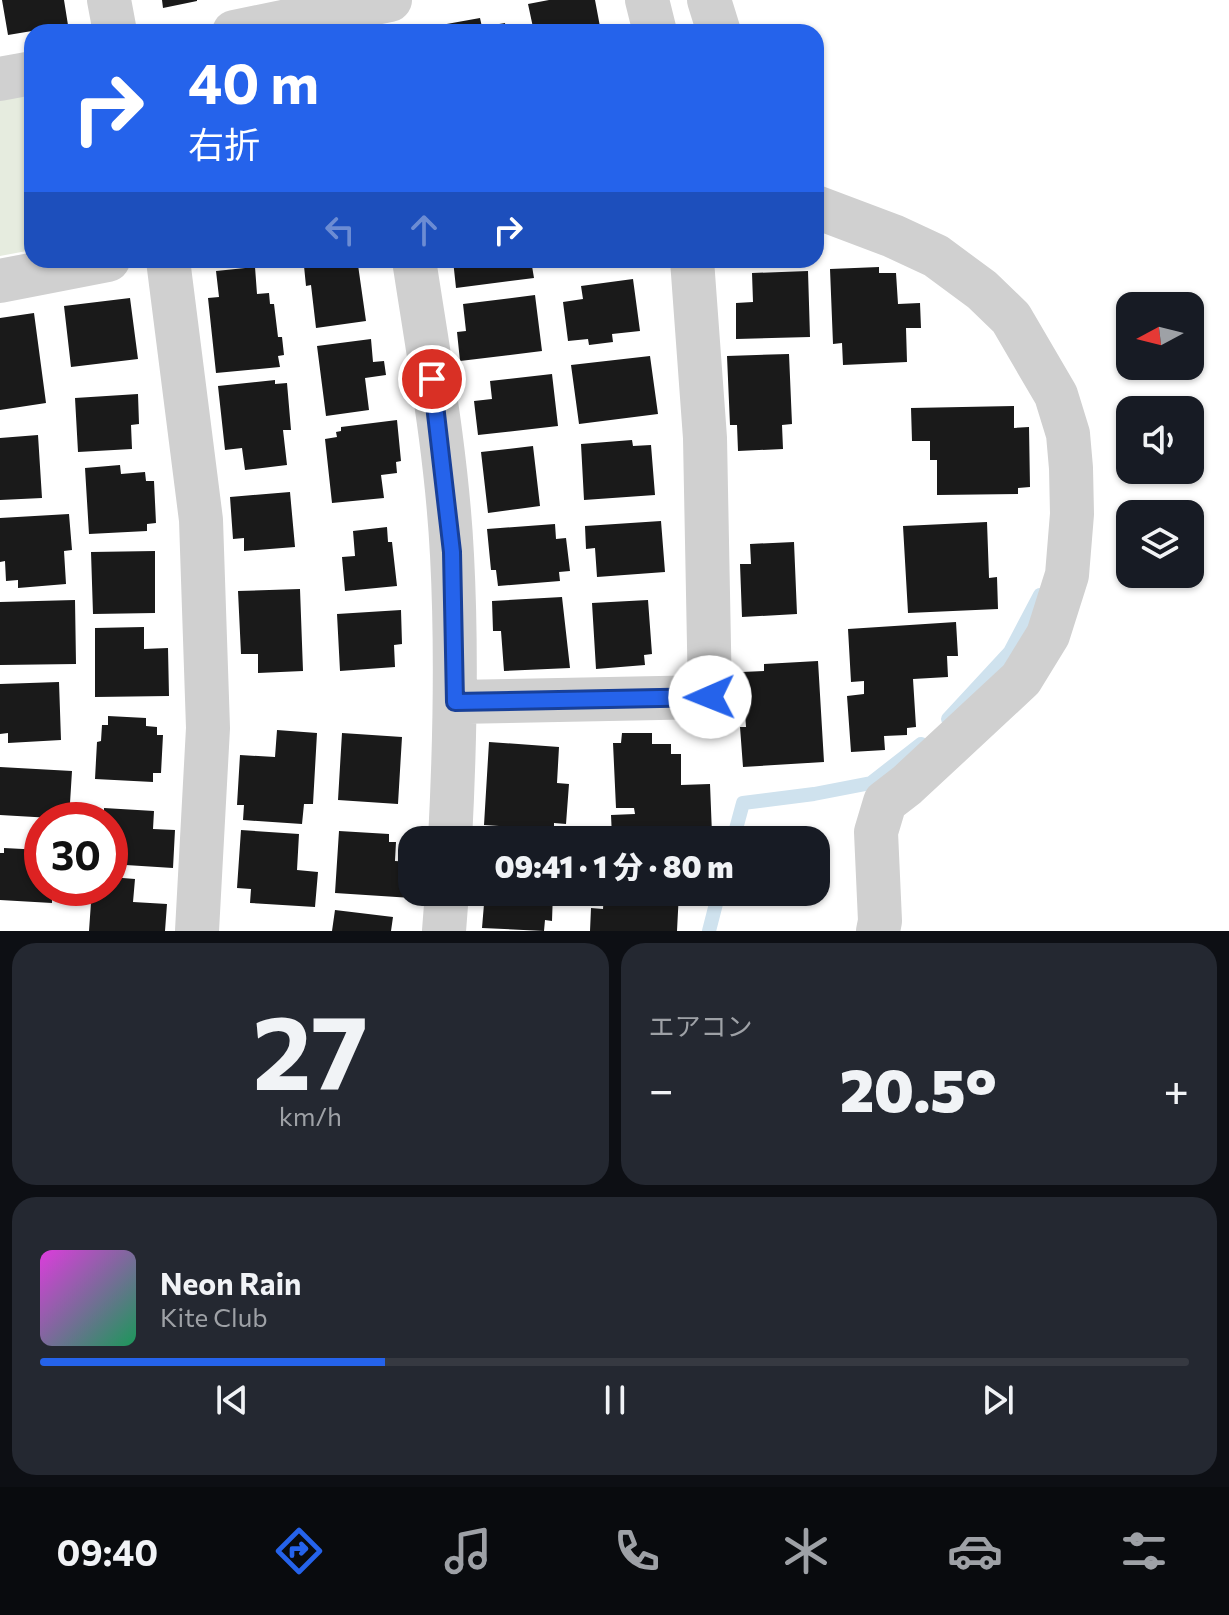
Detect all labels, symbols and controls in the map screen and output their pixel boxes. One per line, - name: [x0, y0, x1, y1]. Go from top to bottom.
- text: 40 m: [188, 47, 319, 116]
- icon: right: [56, 56, 160, 160]
- text: 右折: [188, 121, 260, 165]
- icon: left: [318, 208, 362, 252]
- icon: ahead: [402, 208, 446, 252]
- icon: right: [486, 208, 530, 252]
- north arrow: [1116, 292, 1204, 380]
- map controls: [1116, 292, 1204, 588]
- pin: [398, 345, 466, 413]
- icon: arrive: [410, 357, 454, 401]
- button: sound: [1116, 396, 1204, 484]
- button: layers: [1116, 500, 1204, 588]
- position arrow: [668, 655, 752, 739]
- speed limit sign: 30: [24, 802, 128, 906]
- text: 09:41 · 1 分 · 80 m: [494, 847, 734, 884]
- text: 27: [252, 984, 368, 1111]
- text: エアコン: [649, 1010, 753, 1041]
- text: 20.5°: [840, 1051, 997, 1124]
- text: −: [649, 1061, 674, 1115]
- text: +: [1163, 1061, 1189, 1115]
- text: km/h: [279, 1100, 342, 1131]
- text: Neon Rain: [160, 1264, 301, 1301]
- text: Kite Club: [160, 1301, 268, 1332]
- icon: previous: [210, 1378, 254, 1422]
- icon: pause: [593, 1378, 637, 1422]
- icon: next: [976, 1378, 1020, 1422]
- icon: directions: [271, 1523, 327, 1579]
- icon: music: [440, 1523, 496, 1579]
- icon: phone: [609, 1523, 665, 1579]
- icon: climate: [778, 1523, 834, 1579]
- icon: car: [947, 1523, 1003, 1579]
- icon: filters: [1116, 1523, 1172, 1579]
- text: 09:40: [57, 1529, 158, 1573]

